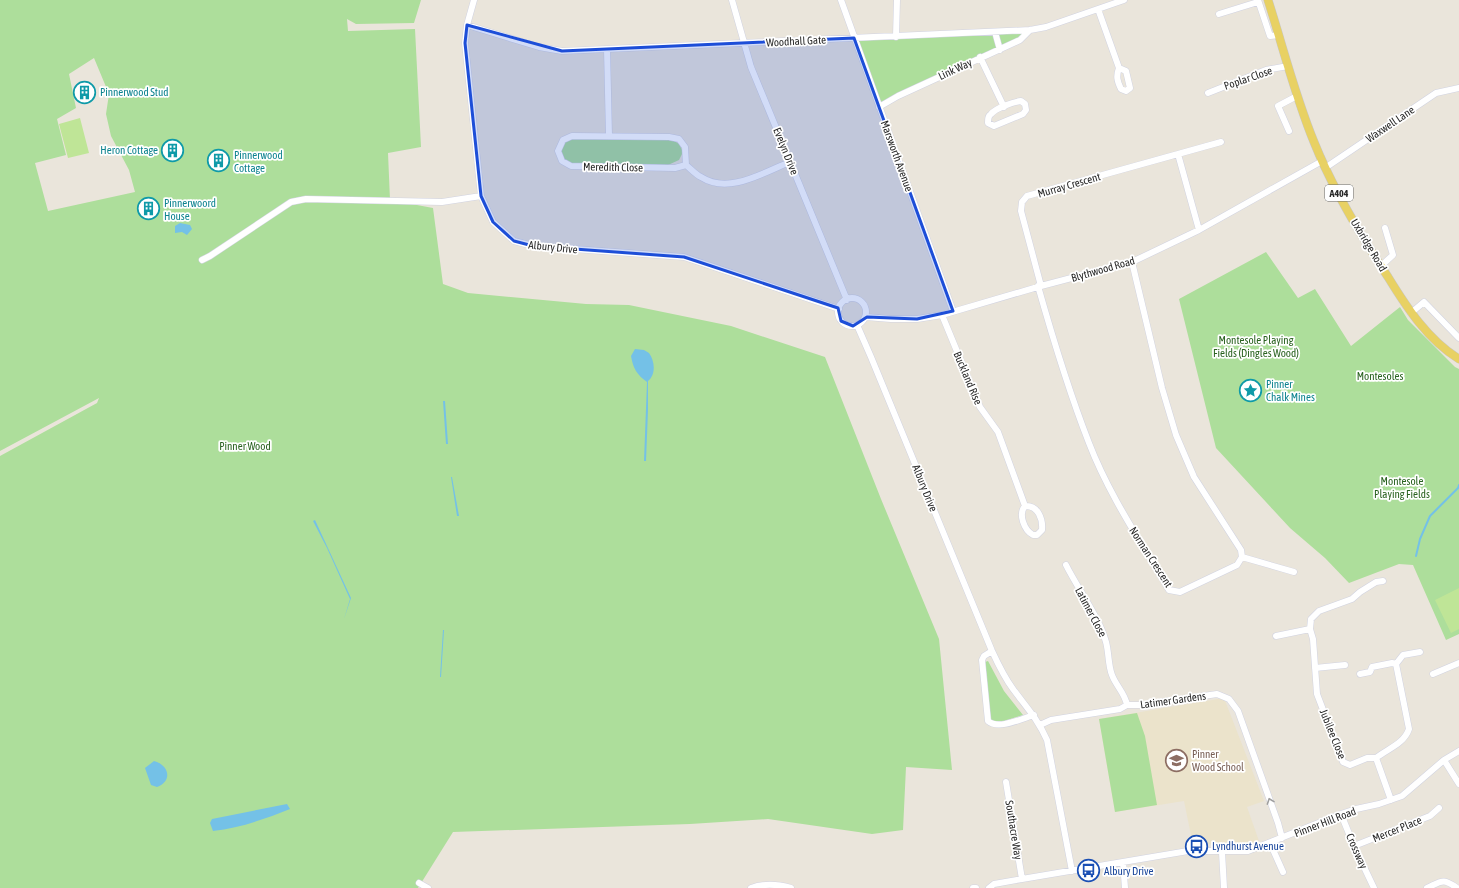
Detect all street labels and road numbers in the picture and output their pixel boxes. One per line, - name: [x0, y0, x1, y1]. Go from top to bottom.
- street label: Woodhall Gate: [766, 33, 826, 49]
- street label: Link Way: [936, 56, 974, 82]
- street label: Poplar Close: [1222, 64, 1274, 92]
- street label: Waxwell Lane: [1364, 103, 1416, 145]
- street label: Marsworth Avenue: [879, 119, 915, 193]
- street label: Evelyn Drive: [771, 126, 801, 176]
- street label: Meredith Close: [583, 160, 643, 174]
- street label: Murray Crescent: [1036, 170, 1102, 200]
- road number: A404: [1325, 185, 1353, 201]
- street label: Uxbridge Road: [1349, 217, 1389, 273]
- street label: Albury Drive: [528, 238, 578, 256]
- street label: Blythwood Road: [1070, 254, 1136, 284]
- street label: Buckland Rise: [951, 350, 985, 406]
- street label: Albury Drive: [910, 463, 940, 513]
- street label: Norman Crescent: [1127, 525, 1175, 589]
- street label: Latimer Close: [1073, 585, 1109, 639]
- street label: Latimer Gardens: [1139, 689, 1207, 711]
- street label: Jubilee Close: [1318, 707, 1348, 761]
- street label: Southacre Way: [1003, 800, 1025, 861]
- street label: Pinner Hill Road: [1292, 805, 1358, 839]
- street label: Mercer Place: [1371, 814, 1423, 844]
- street label: Crossway: [1344, 832, 1370, 871]

